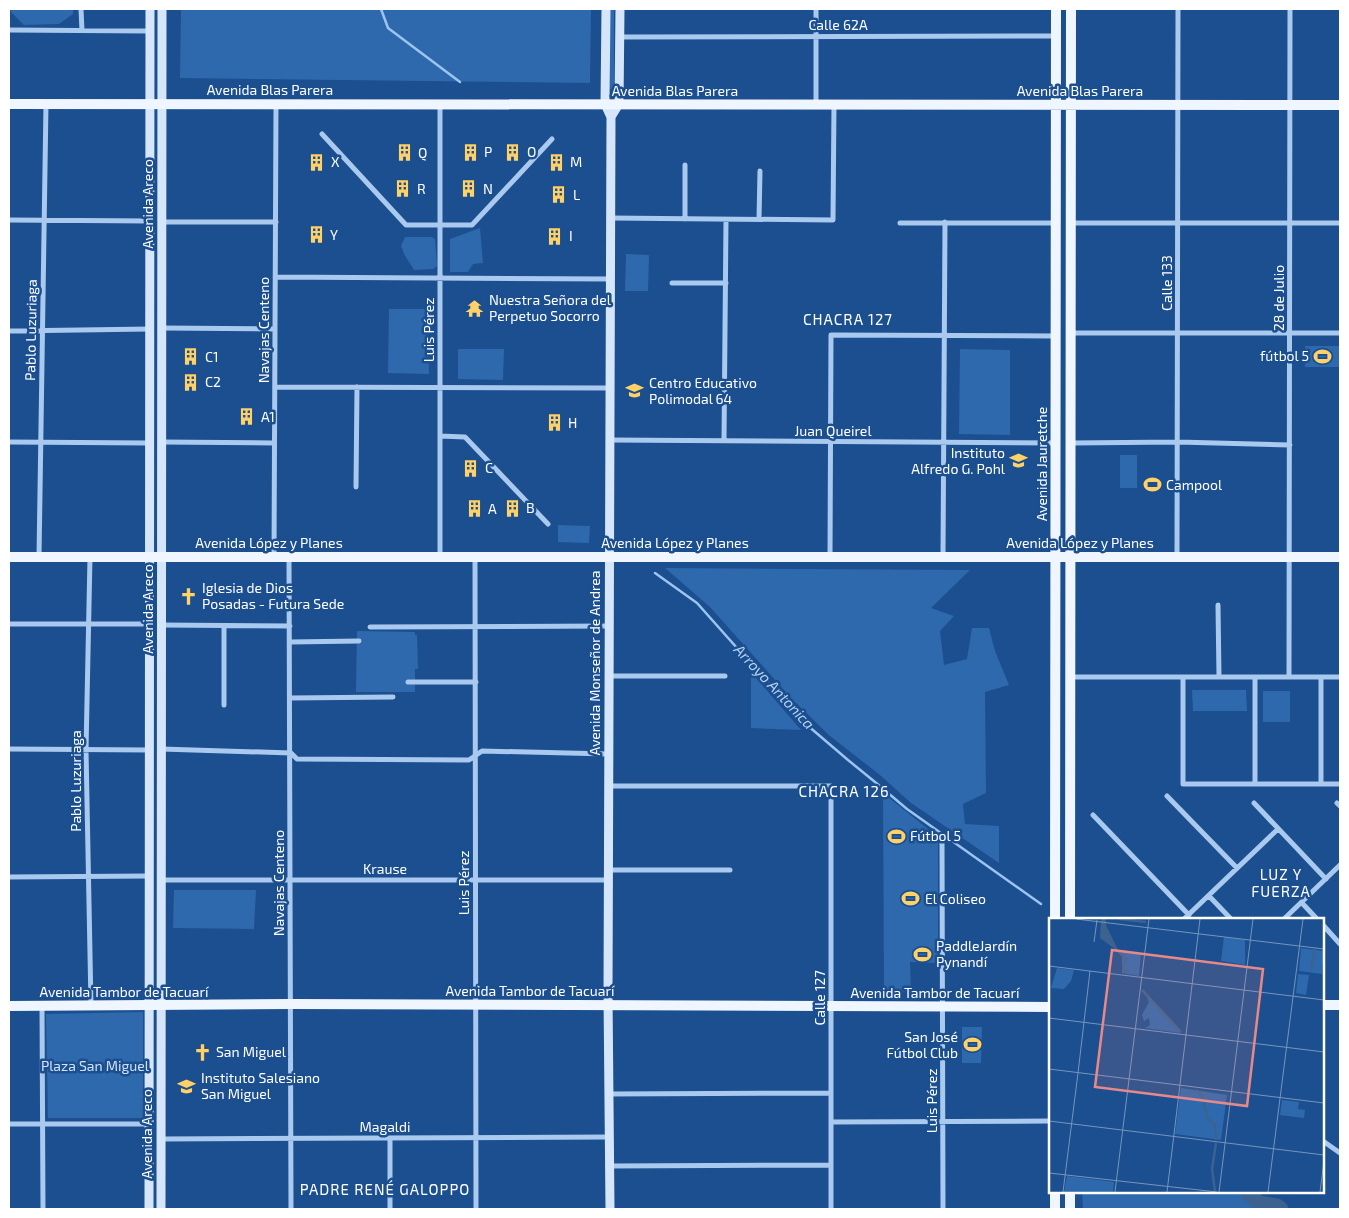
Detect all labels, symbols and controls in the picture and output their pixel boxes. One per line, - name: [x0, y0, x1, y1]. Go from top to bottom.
- street label: Calle 62A: [808, 16, 868, 33]
- street label: Avenida Blas Parera: [207, 81, 333, 98]
- street label: Avenida Blas Parera: [612, 82, 738, 99]
- street label: Avenida Blas Parera: [1017, 82, 1143, 99]
- building icon: P: [460, 142, 480, 162]
- building icon: O: [503, 142, 523, 162]
- building icon: Q: [394, 143, 414, 163]
- place label: P: [484, 143, 492, 160]
- place label: O: [527, 143, 536, 160]
- place label: Q: [418, 144, 427, 161]
- building icon: X: [307, 152, 327, 172]
- building icon: M: [546, 152, 566, 172]
- place label: X: [331, 153, 340, 170]
- place label: M: [570, 153, 582, 170]
- street label: Avenida Areco: [139, 159, 156, 249]
- building icon: R: [393, 179, 413, 199]
- building icon: N: [459, 179, 479, 199]
- place label: R: [417, 180, 426, 197]
- place label: N: [483, 180, 493, 197]
- building icon: L: [549, 185, 569, 205]
- place label: L: [573, 186, 580, 203]
- building icon: Y: [306, 225, 326, 245]
- place label: Y: [330, 226, 338, 243]
- building icon: I: [545, 226, 565, 246]
- place label: I: [569, 227, 573, 244]
- street label: Calle 133: [1158, 255, 1175, 311]
- street label: 28 de Julio: [1270, 265, 1287, 331]
- street label: Navajas Centeno: [255, 277, 272, 383]
- street label: Pablo Luzuriaga: [21, 279, 40, 381]
- place label: Nuestra Señora del Perpetuo Socorro: [489, 291, 612, 324]
- street label: Luis Pérez: [420, 298, 437, 362]
- temple icon: Nuestra Señora del Perpetuo Socorro: [465, 298, 485, 318]
- district label: CHACRA 127: [803, 310, 893, 328]
- sports icon: fútbol 5: [1313, 346, 1333, 366]
- building icon: C1: [181, 347, 201, 367]
- place label: fútbol 5: [1260, 347, 1309, 364]
- place label: C1: [205, 348, 219, 365]
- building icon: C2: [181, 372, 201, 392]
- place label: C2: [205, 373, 221, 390]
- place label: Centro Educativo Polimodal 64: [649, 374, 757, 407]
- school or university icon: Centro Educativo Polimodal 64: [625, 381, 645, 401]
- building icon: A1: [237, 407, 257, 427]
- street label: Avenida Jauretche: [1033, 407, 1050, 521]
- place label: A1: [261, 408, 275, 425]
- building icon: H: [544, 413, 564, 433]
- place label: H: [568, 414, 577, 431]
- street label: Juan Queirel: [794, 422, 872, 439]
- place label: Instituto Alfredo G. Pohl: [911, 444, 1006, 477]
- school or university icon: Instituto Alfredo G. Pohl: [1009, 451, 1029, 471]
- building icon: C: [461, 458, 481, 478]
- place label: C: [485, 459, 493, 476]
- sports icon: Campool: [1142, 475, 1162, 495]
- place label: Campool: [1166, 476, 1223, 493]
- building icon: B: [502, 498, 522, 518]
- building icon: A: [464, 499, 484, 519]
- place label: B: [526, 499, 535, 516]
- place label: A: [488, 500, 497, 517]
- street label: Avenida López y Planes: [195, 534, 343, 551]
- street label: Avenida López y Planes: [601, 534, 749, 551]
- street label: Avenida López y Planes: [1006, 534, 1154, 551]
- street label: Avenida Areco: [139, 564, 156, 654]
- street label: Avenida Monseñor de Andrea: [586, 570, 603, 756]
- place label: Iglesia de Dios Posadas - Futura Sede: [202, 579, 344, 612]
- church icon: Iglesia de Dios Posadas - Futura Sede: [178, 586, 198, 606]
- water label: Arroyo Antonica: [729, 640, 819, 733]
- street label: Pablo Luzuriaga: [67, 730, 84, 832]
- district label: CHACRA 126: [799, 782, 889, 800]
- sports icon: Fútbol 5: [886, 826, 906, 846]
- place label: Fútbol 5: [910, 827, 961, 844]
- street label: Navajas Centeno: [270, 830, 287, 936]
- street label: Luis Pérez: [455, 851, 472, 915]
- street label: Krause: [363, 860, 407, 877]
- district label: LUZ Y FUERZA: [1251, 865, 1311, 900]
- sports icon: El Coliseo: [901, 889, 921, 909]
- place label: El Coliseo: [925, 890, 986, 907]
- inset map: [1049, 918, 1324, 1193]
- place label: PaddleJardín Pynandí: [936, 937, 1017, 970]
- sports icon: PaddleJardín Pynandí: [912, 944, 932, 964]
- street label: Calle 127: [811, 970, 828, 1026]
- street label: Avenida Tambor de Tacuarí: [446, 982, 615, 999]
- street label: Avenida Tambor de Tacuarí: [40, 983, 209, 1000]
- street label: Avenida Tambor de Tacuarí: [851, 984, 1020, 1001]
- place label: San José Fútbol Club: [886, 1028, 958, 1061]
- sports icon: San José Fútbol Club: [962, 1035, 982, 1055]
- church icon: San Miguel: [192, 1042, 212, 1062]
- place label: San Miguel: [216, 1043, 287, 1060]
- park label: Plaza San Miguel: [41, 1057, 150, 1074]
- place label: Instituto Salesiano San Miguel: [201, 1069, 320, 1102]
- street label: Luis Pérez: [923, 1069, 940, 1133]
- school or university icon: Instituto Salesiano San Miguel: [177, 1076, 197, 1096]
- street label: Avenida Areco: [138, 1089, 155, 1179]
- street label: Magaldi: [359, 1118, 411, 1135]
- district label: PADRE RENÉ GALOPPO: [300, 1180, 470, 1198]

